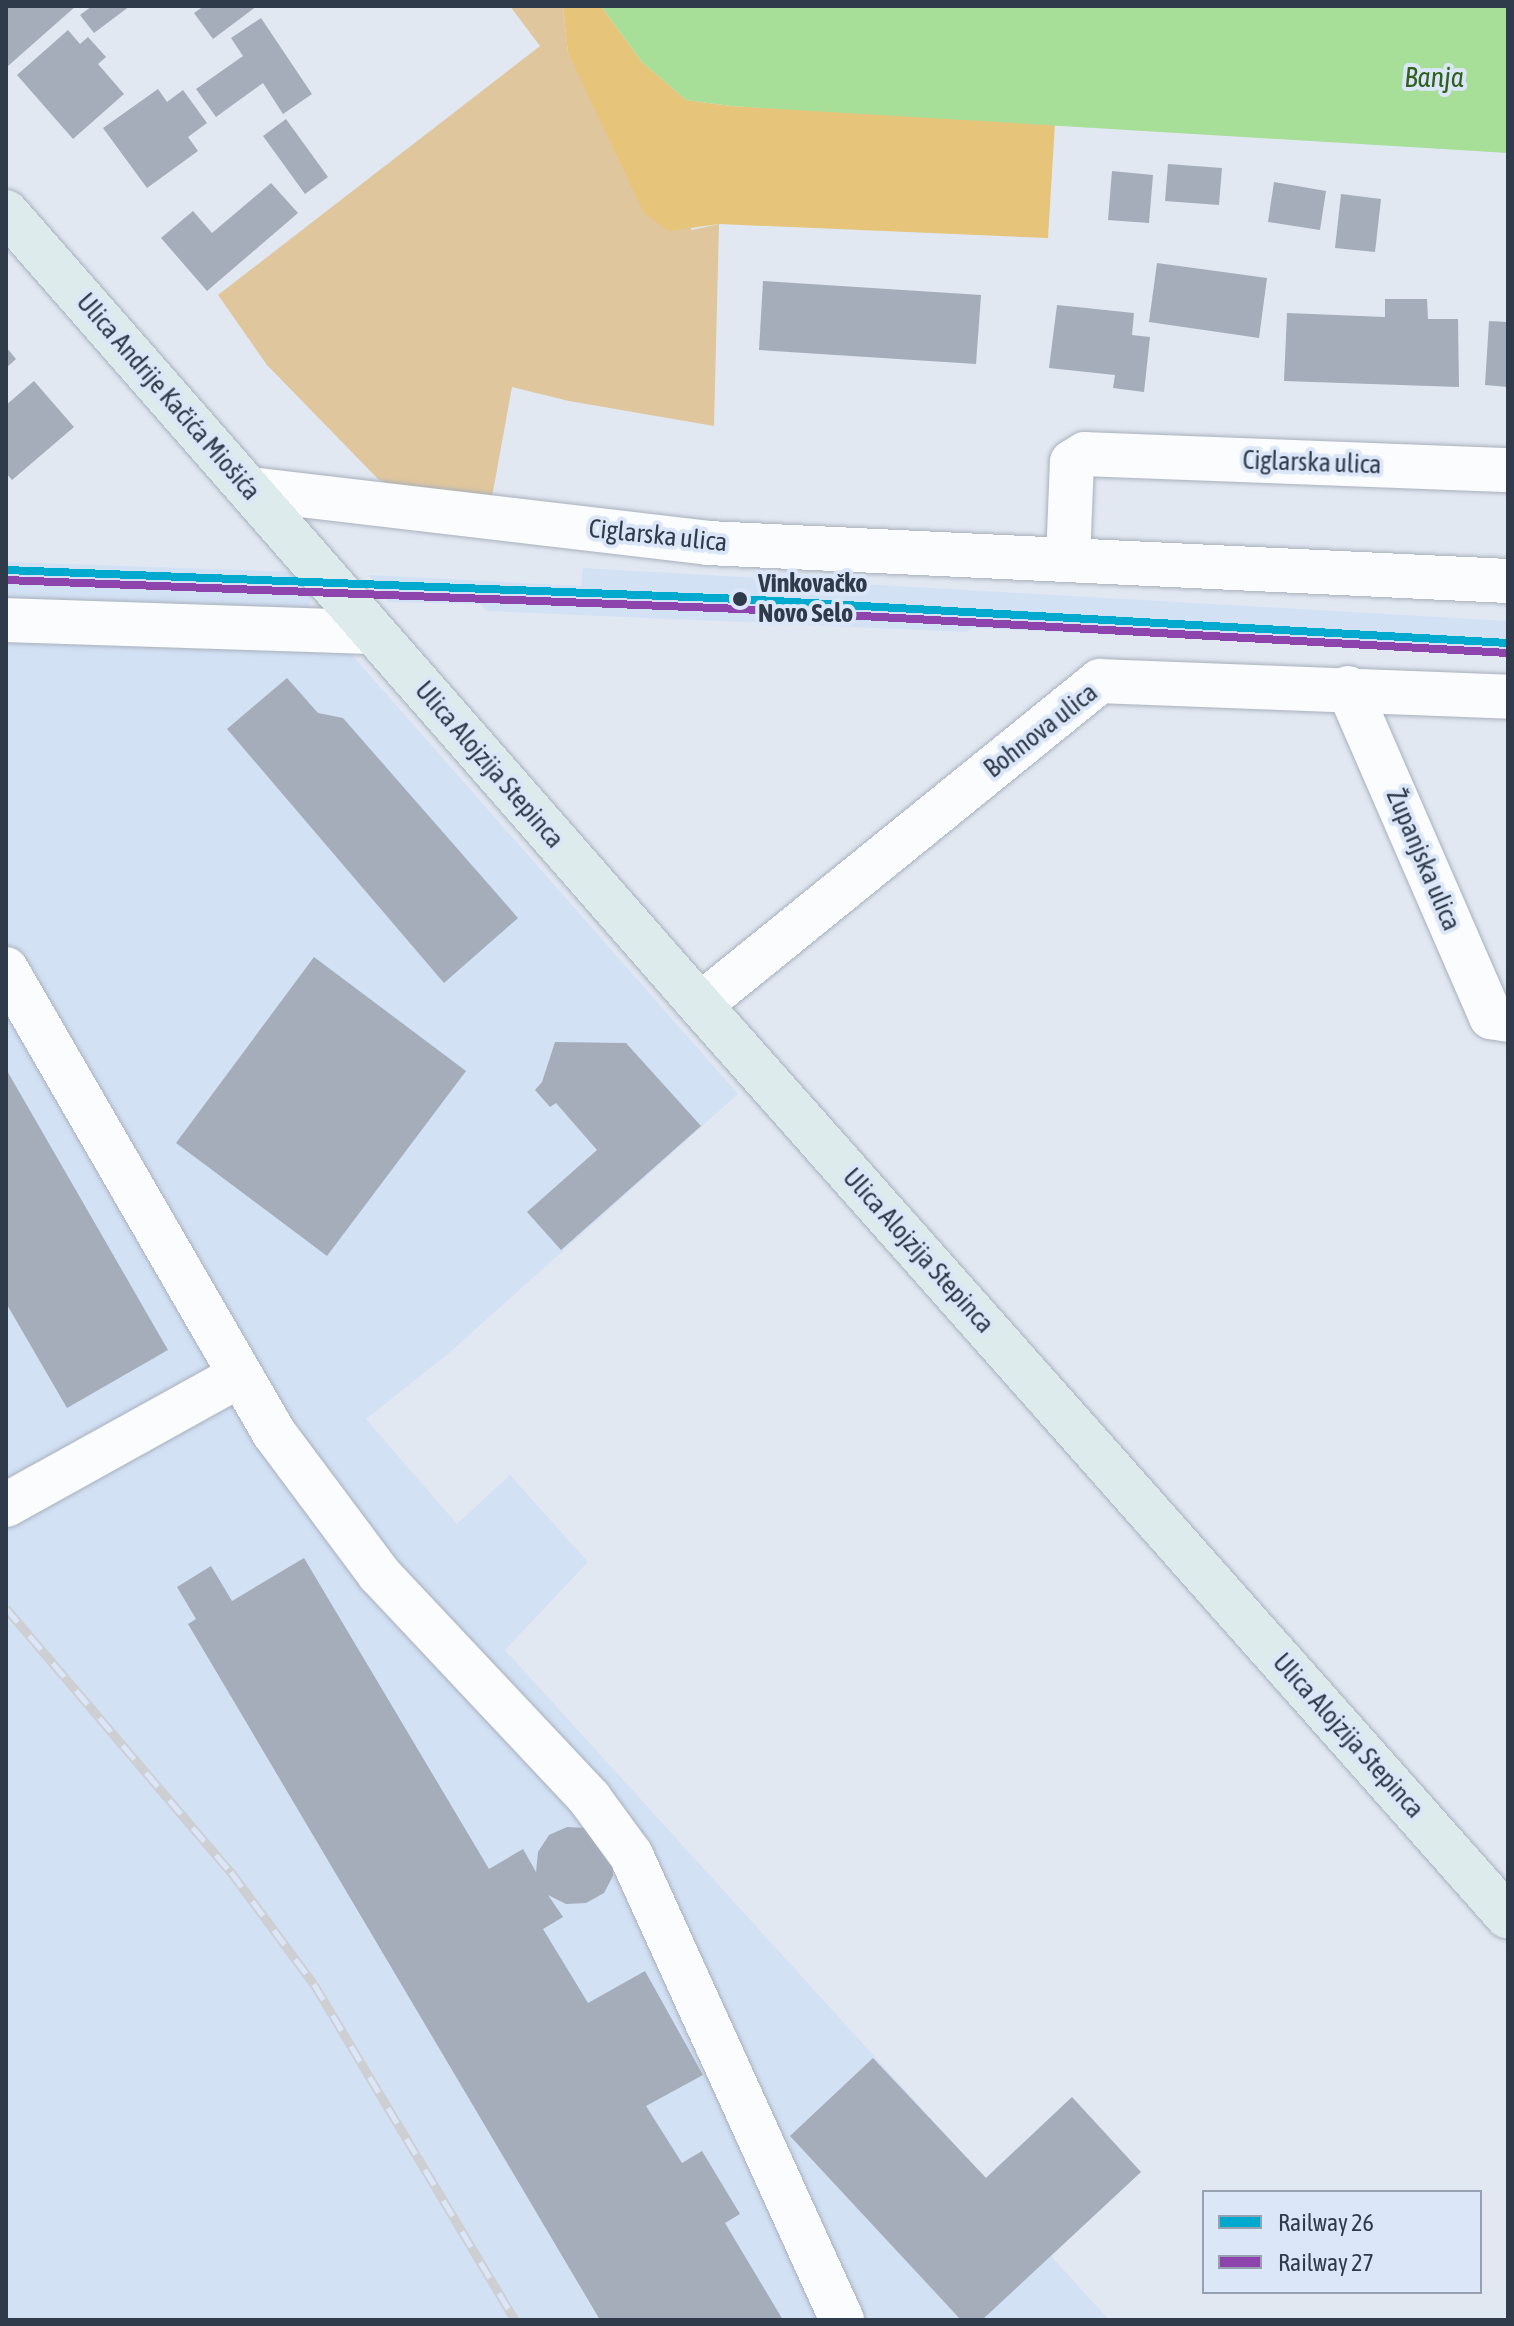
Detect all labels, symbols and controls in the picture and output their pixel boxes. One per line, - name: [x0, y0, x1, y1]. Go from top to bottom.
- water label: Banja: [1404, 60, 1464, 94]
- street label: Ulica Andrije Kačića Miošića: [70, 287, 266, 507]
- street label: Ciglarska ulica: [1242, 445, 1382, 481]
- street label: Ciglarska ulica: [587, 513, 729, 559]
- place label: Vinkovačko Novo Selo: [758, 568, 868, 630]
- marker: Vinkovačko Novo Selo: [729, 588, 751, 610]
- street label: Ulica Alojzija Stepinca: [408, 675, 570, 855]
- street label: Bohnova ulica: [978, 677, 1104, 785]
- street label: Županjska ulica: [1379, 785, 1467, 935]
- street label: Ulica Alojzija Stepinca: [836, 1162, 1000, 1340]
- street label: Ulica Alojzija Stepinca: [1266, 1647, 1430, 1825]
- legend: [1202, 2190, 1482, 2294]
- text: Railway 26: [1278, 2209, 1374, 2236]
- text: Railway 27: [1278, 2249, 1374, 2276]

